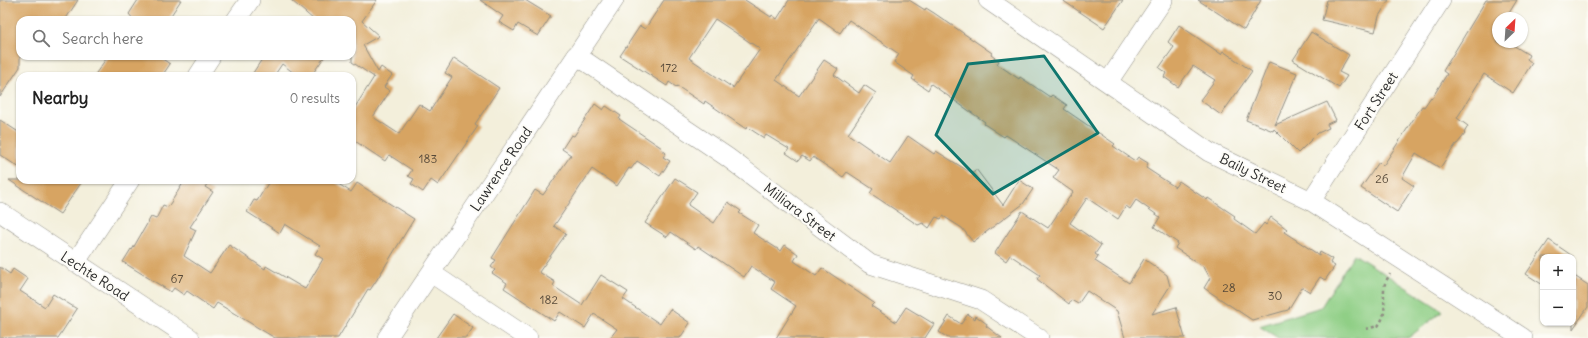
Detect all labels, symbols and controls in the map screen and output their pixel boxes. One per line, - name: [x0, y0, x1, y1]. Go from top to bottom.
- north arrow: [1492, 12, 1528, 48]
- search box: [16, 16, 356, 60]
- icon: search: [30, 27, 52, 49]
- text: Search here: [62, 29, 143, 48]
- house number: 172: [660, 60, 678, 75]
- street label: Fort Street: [1350, 68, 1402, 134]
- text: Nearby: [32, 87, 88, 109]
- text: 0 results: [290, 90, 340, 107]
- street label: Lawrence Road: [466, 123, 536, 215]
- street label: Baily Street: [1217, 149, 1290, 197]
- house number: 183: [419, 151, 437, 166]
- house number: 26: [1375, 171, 1389, 186]
- street label: Milliara Street: [760, 179, 840, 245]
- street label: Lechte Road: [57, 247, 133, 305]
- map controls: [1540, 254, 1576, 326]
- button: +: [1540, 254, 1576, 290]
- house number: 67: [171, 271, 184, 286]
- house number: 28: [1222, 280, 1236, 295]
- house number: 30: [1268, 288, 1282, 303]
- button: −: [1540, 290, 1576, 326]
- house number: 182: [540, 292, 559, 307]

